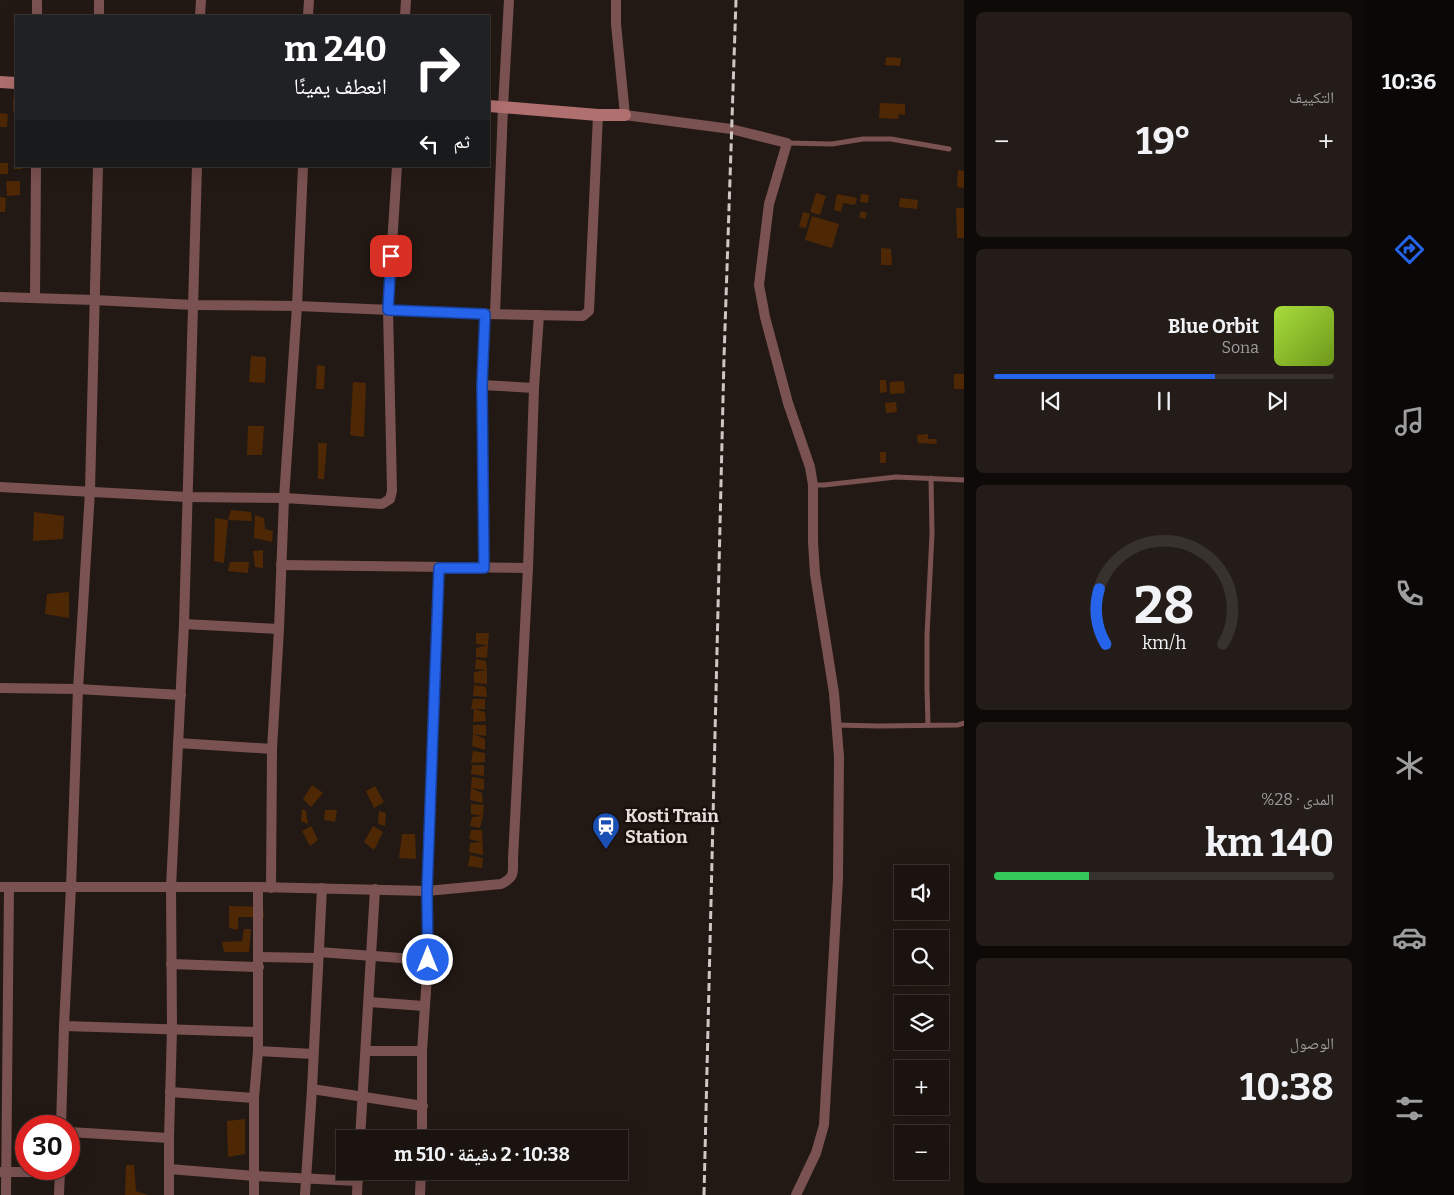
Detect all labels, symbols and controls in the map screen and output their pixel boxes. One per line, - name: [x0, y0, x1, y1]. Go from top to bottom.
- text: 240 m: [284, 28, 387, 70]
- icon: right: [405, 35, 470, 100]
- text: 10:36: [1382, 68, 1436, 95]
- text: انعطف يمينًا: [294, 73, 387, 100]
- text: التكييف: [1289, 88, 1334, 107]
- text: 19°: [1136, 118, 1191, 164]
- text: −: [994, 125, 1009, 158]
- text: +: [1318, 125, 1334, 158]
- icon: left: [415, 130, 443, 158]
- text: ثم: [453, 130, 470, 153]
- icon: directions: [1392, 232, 1427, 267]
- pin: [370, 235, 412, 277]
- icon: arrive: [377, 242, 405, 270]
- text: Blue Orbit: [1168, 315, 1259, 338]
- text: Sona: [1222, 338, 1259, 357]
- icon: previous: [1037, 387, 1065, 415]
- icon: pause: [1150, 387, 1178, 415]
- icon: next: [1263, 387, 1291, 415]
- icon: music: [1392, 404, 1427, 439]
- text: 28: [1134, 574, 1194, 637]
- icon: phone: [1392, 576, 1427, 611]
- text: km/h: [1142, 632, 1186, 654]
- icon: climate: [1392, 748, 1427, 783]
- text: المدى · 28%: [1261, 790, 1334, 809]
- place label: Kosti Train Station: [625, 805, 719, 848]
- station icon: Kosti Train Station: [591, 811, 621, 850]
- text: 140 km: [1205, 820, 1334, 866]
- map controls: [894, 865, 949, 1180]
- button: sound: [894, 865, 949, 920]
- icon: car: [1392, 920, 1427, 955]
- button: search: [894, 930, 949, 985]
- position arrow: [401, 933, 453, 985]
- button: layers: [894, 995, 949, 1050]
- text: الوصول: [1290, 1034, 1334, 1053]
- button: +: [894, 1060, 949, 1115]
- text: 10:38: [1240, 1064, 1334, 1110]
- icon: filters: [1392, 1091, 1427, 1126]
- speed limit sign: 30: [15, 1115, 80, 1180]
- button: −: [894, 1125, 949, 1180]
- text: 10:38 · 2 دقيقة · 510 m: [394, 1143, 570, 1166]

